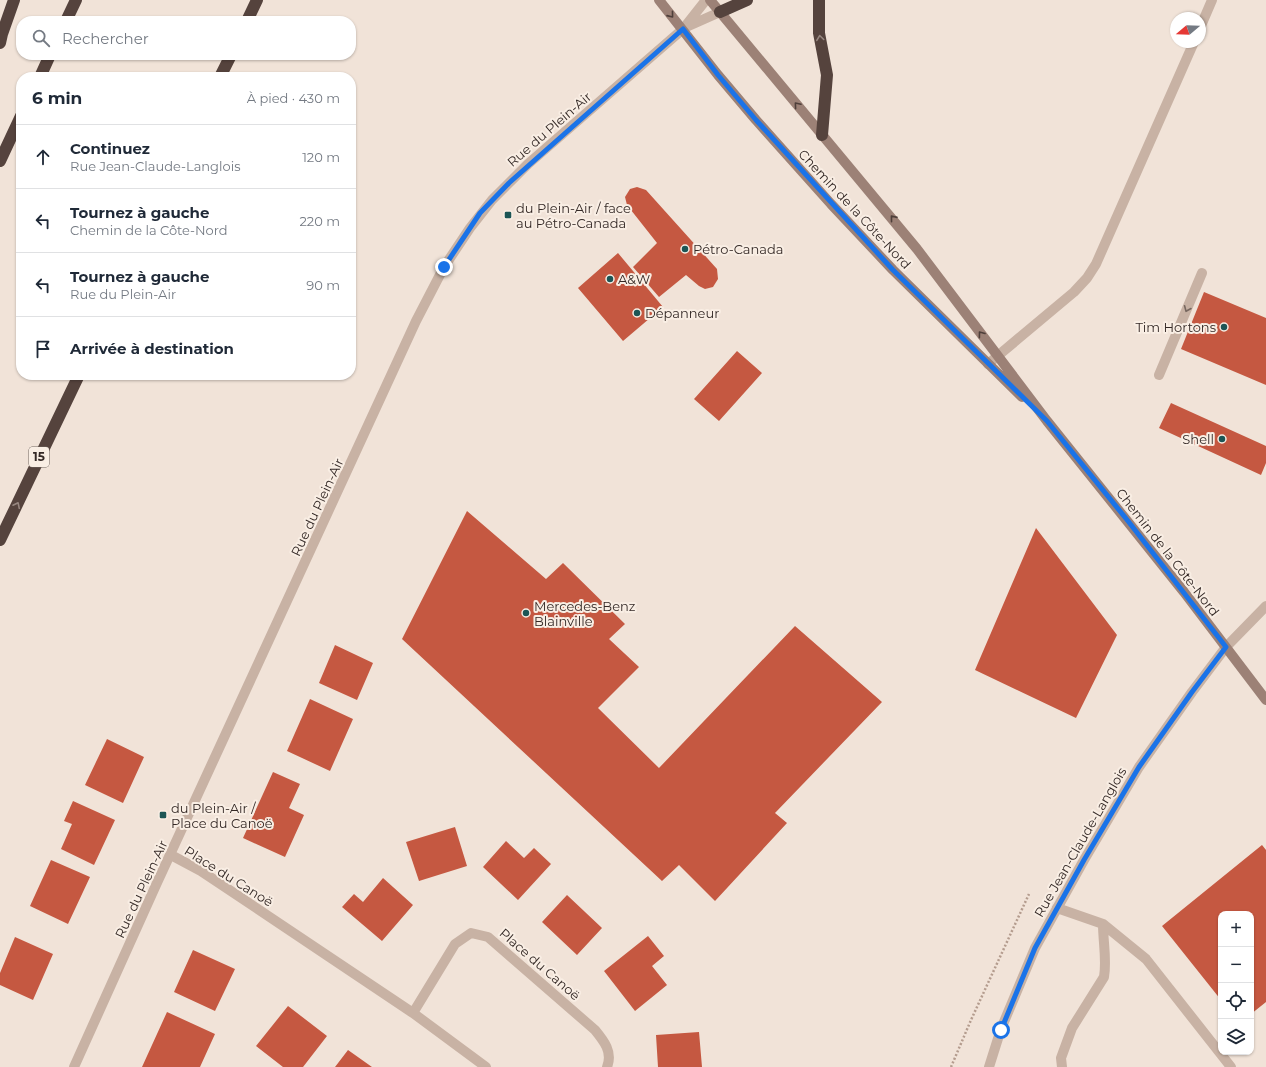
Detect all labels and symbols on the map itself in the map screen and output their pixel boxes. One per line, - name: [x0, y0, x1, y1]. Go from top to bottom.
- one-way arrow: [666, 10, 673, 17]
- north arrow: [1170, 12, 1206, 48]
- one-way arrow: [816, 35, 825, 41]
- street label: Rue du Plein-Air: [504, 88, 594, 170]
- one-way arrow: [795, 102, 802, 109]
- street label: Chemin de la Côte-Nord: [795, 146, 915, 272]
- place label: du Plein-Air / face au Pétro-Canada: [516, 200, 631, 231]
- marker: du Plein-Air / face au Pétro-Canada: [503, 210, 513, 220]
- one-way arrow: [890, 216, 897, 223]
- place label: Pétro-Canada: [693, 241, 783, 257]
- marker: Pétro-Canada: [680, 244, 690, 254]
- route end: [435, 258, 453, 276]
- place label: A&W: [618, 271, 650, 287]
- marker: A&W: [605, 274, 615, 284]
- place label: Dépanneur: [645, 305, 719, 321]
- one-way arrow: [1184, 305, 1192, 312]
- marker: Dépanneur: [632, 308, 642, 318]
- place label: Tim Hortons: [1135, 319, 1216, 335]
- marker: Tim Hortons: [1219, 322, 1229, 332]
- one-way arrow: [979, 332, 986, 339]
- place label: Shell: [1182, 431, 1214, 447]
- marker: Shell: [1217, 434, 1227, 444]
- road number: 15: [29, 447, 49, 467]
- street label: Rue du Plein-Air: [287, 456, 347, 558]
- street label: Chemin de la Côte-Nord: [1113, 485, 1223, 619]
- one-way arrow: [12, 501, 20, 509]
- place label: Mercedes-Benz Blainville: [534, 598, 636, 629]
- marker: Mercedes-Benz Blainville: [521, 608, 531, 618]
- street label: Rue Jean-Claude-Langlois: [1030, 764, 1130, 920]
- place label: du Plein-Air / Place du Canoë: [171, 800, 273, 831]
- marker: du Plein-Air / Place du Canoë: [158, 810, 168, 820]
- street label: Rue du Plein-Air: [111, 838, 171, 940]
- street label: Place du Canoë: [182, 842, 276, 910]
- street label: Place du Canoë: [496, 925, 584, 1003]
- route start: [992, 1021, 1010, 1039]

